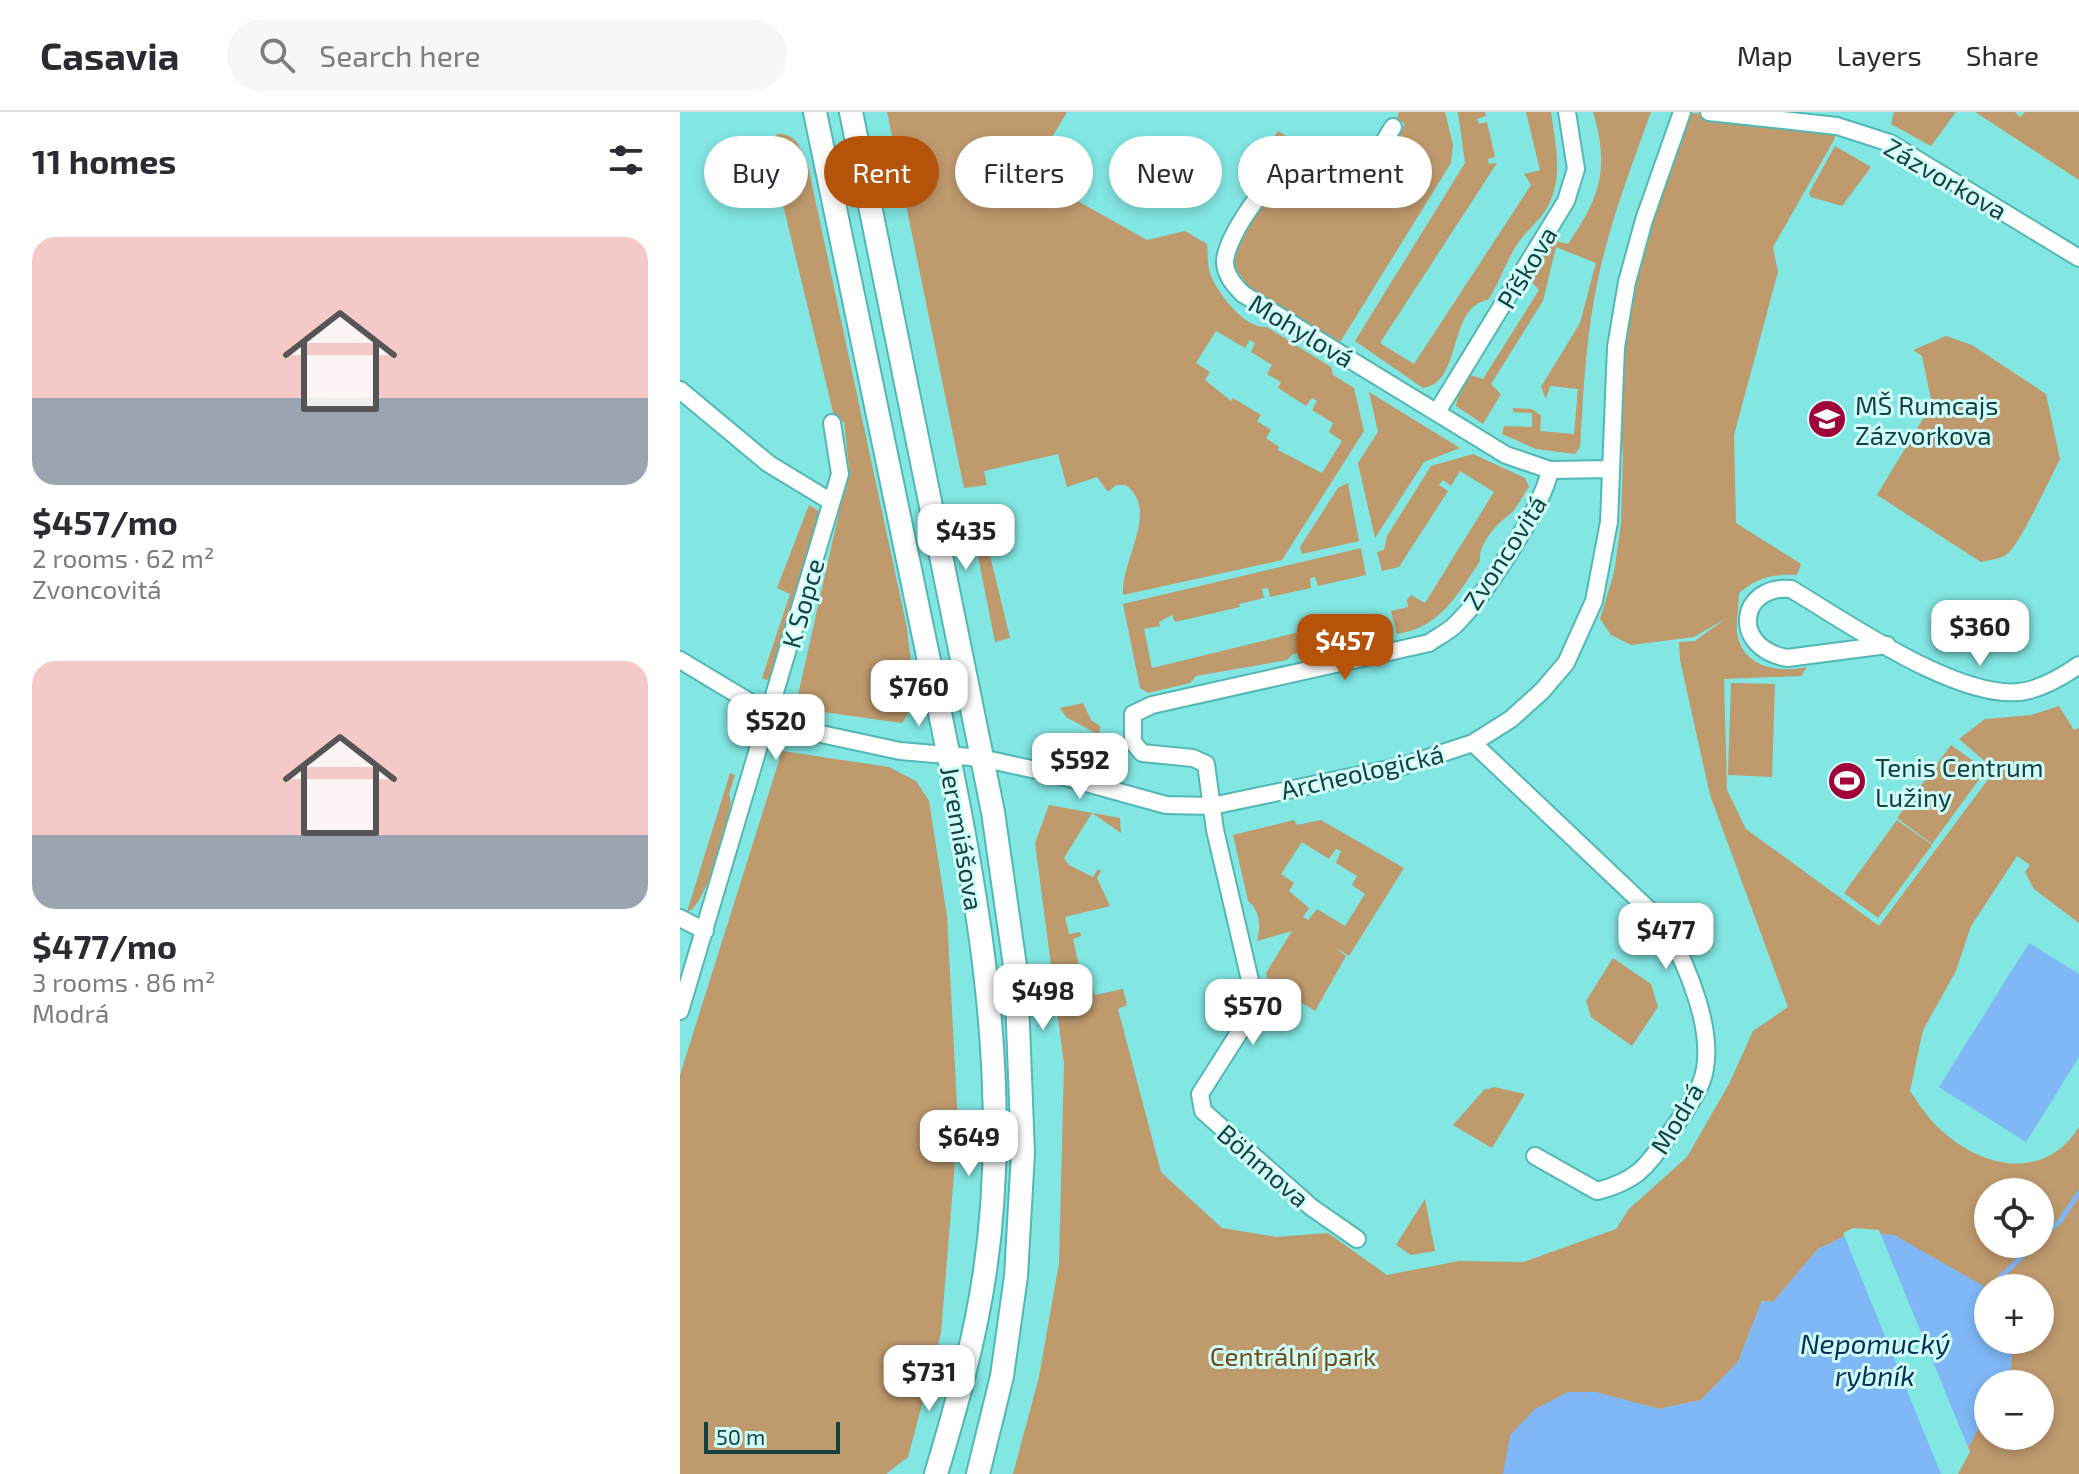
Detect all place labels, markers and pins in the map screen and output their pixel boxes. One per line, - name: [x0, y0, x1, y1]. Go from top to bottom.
- place label: MŠ Rumcajs Zázvorkova: [1855, 389, 1999, 450]
- school or university icon: MŠ Rumcajs Zázvorkova: [1806, 398, 1848, 440]
- pin: $435: [919, 504, 1013, 572]
- pin: $360: [1933, 600, 2027, 668]
- pin: $457: [1298, 614, 1392, 682]
- pin: $760: [872, 660, 966, 728]
- pin: $520: [729, 694, 823, 762]
- pin: $592: [1033, 733, 1127, 801]
- place label: Tenis Centrum Lužiny: [1875, 751, 2044, 812]
- sports icon: Tenis Centrum Lužiny: [1826, 760, 1868, 802]
- pin: $477: [1619, 903, 1713, 971]
- pin: $498: [996, 964, 1090, 1032]
- pin: $570: [1206, 979, 1300, 1047]
- pin: $649: [922, 1110, 1016, 1178]
- pin: $731: [882, 1345, 976, 1413]

